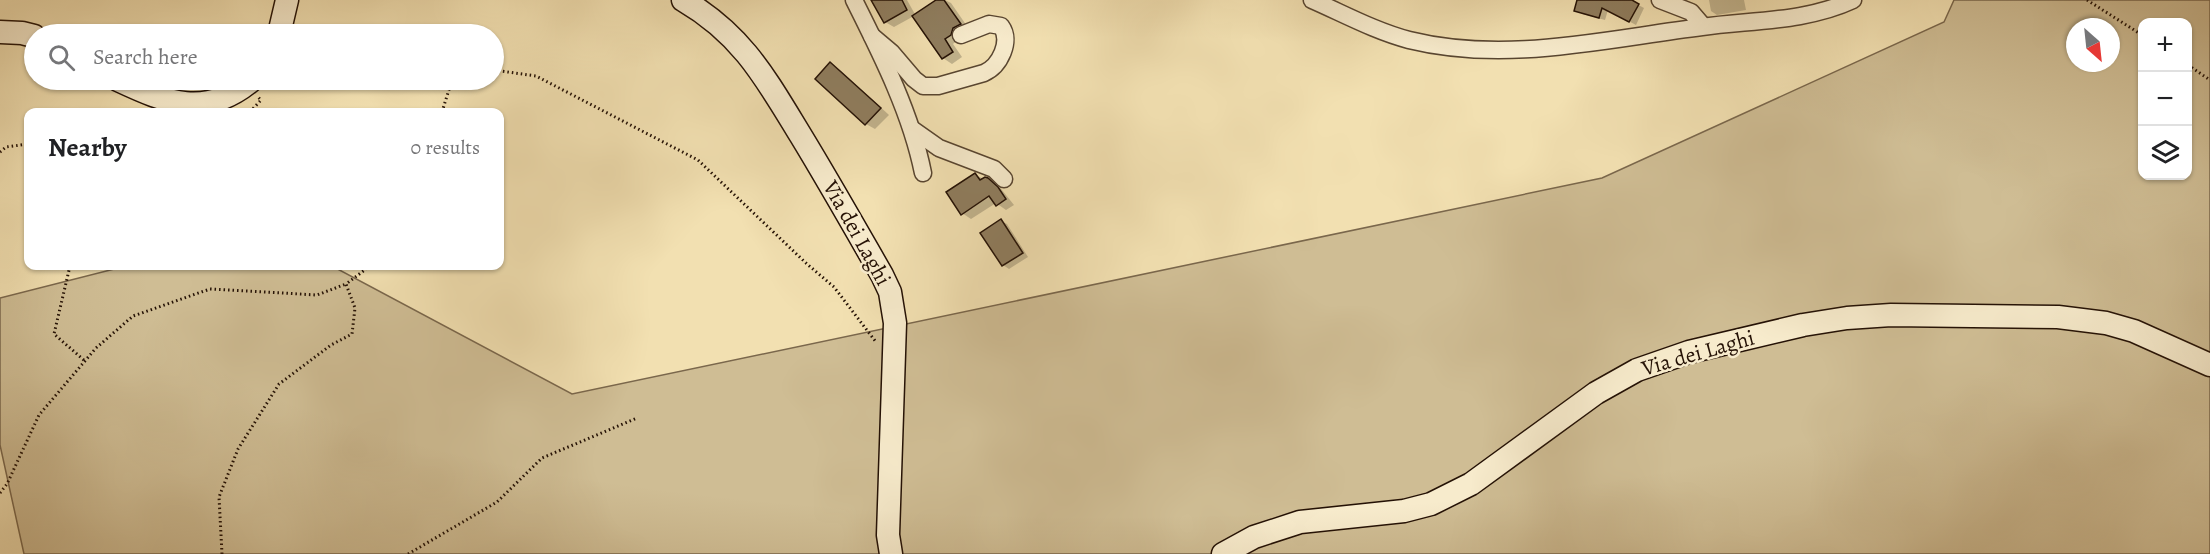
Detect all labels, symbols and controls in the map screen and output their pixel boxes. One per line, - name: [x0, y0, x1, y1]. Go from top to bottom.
- north arrow: [2066, 18, 2120, 72]
- map controls: [2138, 18, 2192, 180]
- button: +: [2138, 18, 2192, 72]
- search box: [24, 24, 504, 90]
- icon: search: [45, 41, 78, 74]
- text: Search here: [93, 42, 198, 72]
- button: −: [2138, 72, 2192, 126]
- button: layers: [2138, 126, 2192, 180]
- text: Nearby: [48, 130, 127, 165]
- text: 0 results: [411, 134, 480, 161]
- street label: Via dei Laghi: [815, 174, 898, 291]
- street label: Via dei Laghi: [1637, 323, 1758, 384]

